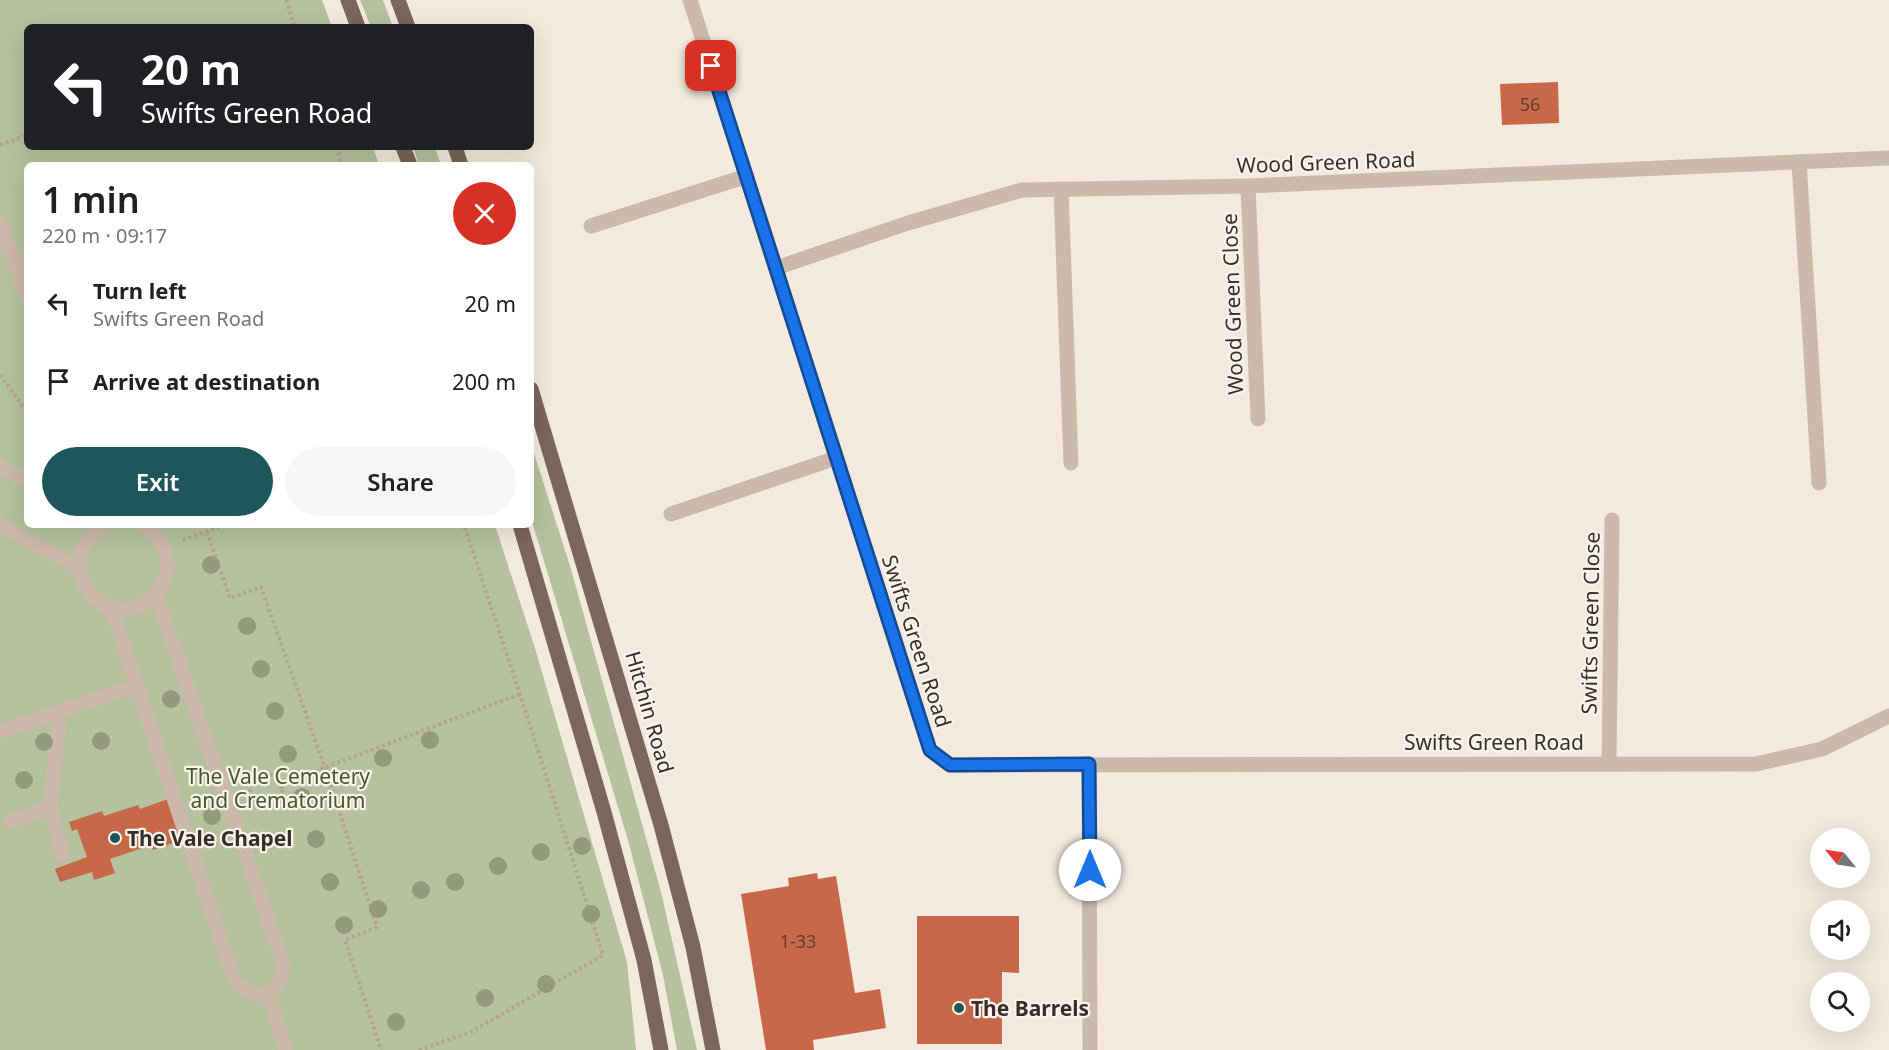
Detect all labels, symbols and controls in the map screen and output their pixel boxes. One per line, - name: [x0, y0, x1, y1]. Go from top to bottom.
- text: 20 m: [141, 40, 241, 97]
- pin: [685, 40, 736, 91]
- icon: left: [42, 48, 120, 126]
- icon: arrive: [694, 49, 727, 82]
- house number: 56: [1520, 92, 1540, 116]
- text: Swifts Green Road: [141, 94, 372, 131]
- street label: Wood Green Road: [1236, 145, 1416, 179]
- text: 1 min: [42, 175, 140, 224]
- button: close: [453, 182, 516, 245]
- street label: Wood Green Close: [1215, 213, 1249, 395]
- text: 220 m · 09:17: [42, 222, 167, 249]
- text: Turn left: [93, 275, 187, 305]
- icon: left: [42, 287, 75, 320]
- text: 20 m: [465, 288, 516, 318]
- text: Swifts Green Road: [93, 305, 264, 332]
- icon: arrive: [42, 365, 75, 398]
- text: Arrive at destination: [93, 366, 320, 396]
- text: 200 m: [452, 366, 516, 396]
- button: Exit: [42, 447, 273, 516]
- button: Share: [285, 447, 516, 516]
- street label: Swifts Green Close: [1574, 531, 1606, 715]
- street label: Swifts Green Road: [876, 551, 958, 731]
- street label: Hitchin Road: [619, 648, 681, 776]
- street label: Swifts Green Road: [1404, 728, 1584, 756]
- park label: The Vale Cemetery and Crematorium: [186, 762, 370, 814]
- place label: The Vale Chapel: [127, 824, 293, 852]
- north arrow: [1810, 828, 1870, 888]
- map controls: [1810, 828, 1870, 1032]
- marker: The Vale Chapel: [108, 831, 122, 845]
- position arrow: [1058, 838, 1122, 902]
- button: sound: [1810, 900, 1870, 960]
- house number: 1-33: [780, 929, 816, 953]
- button: search: [1810, 972, 1870, 1032]
- place label: The Barrels: [971, 994, 1089, 1022]
- marker: The Barrels: [952, 1001, 966, 1015]

